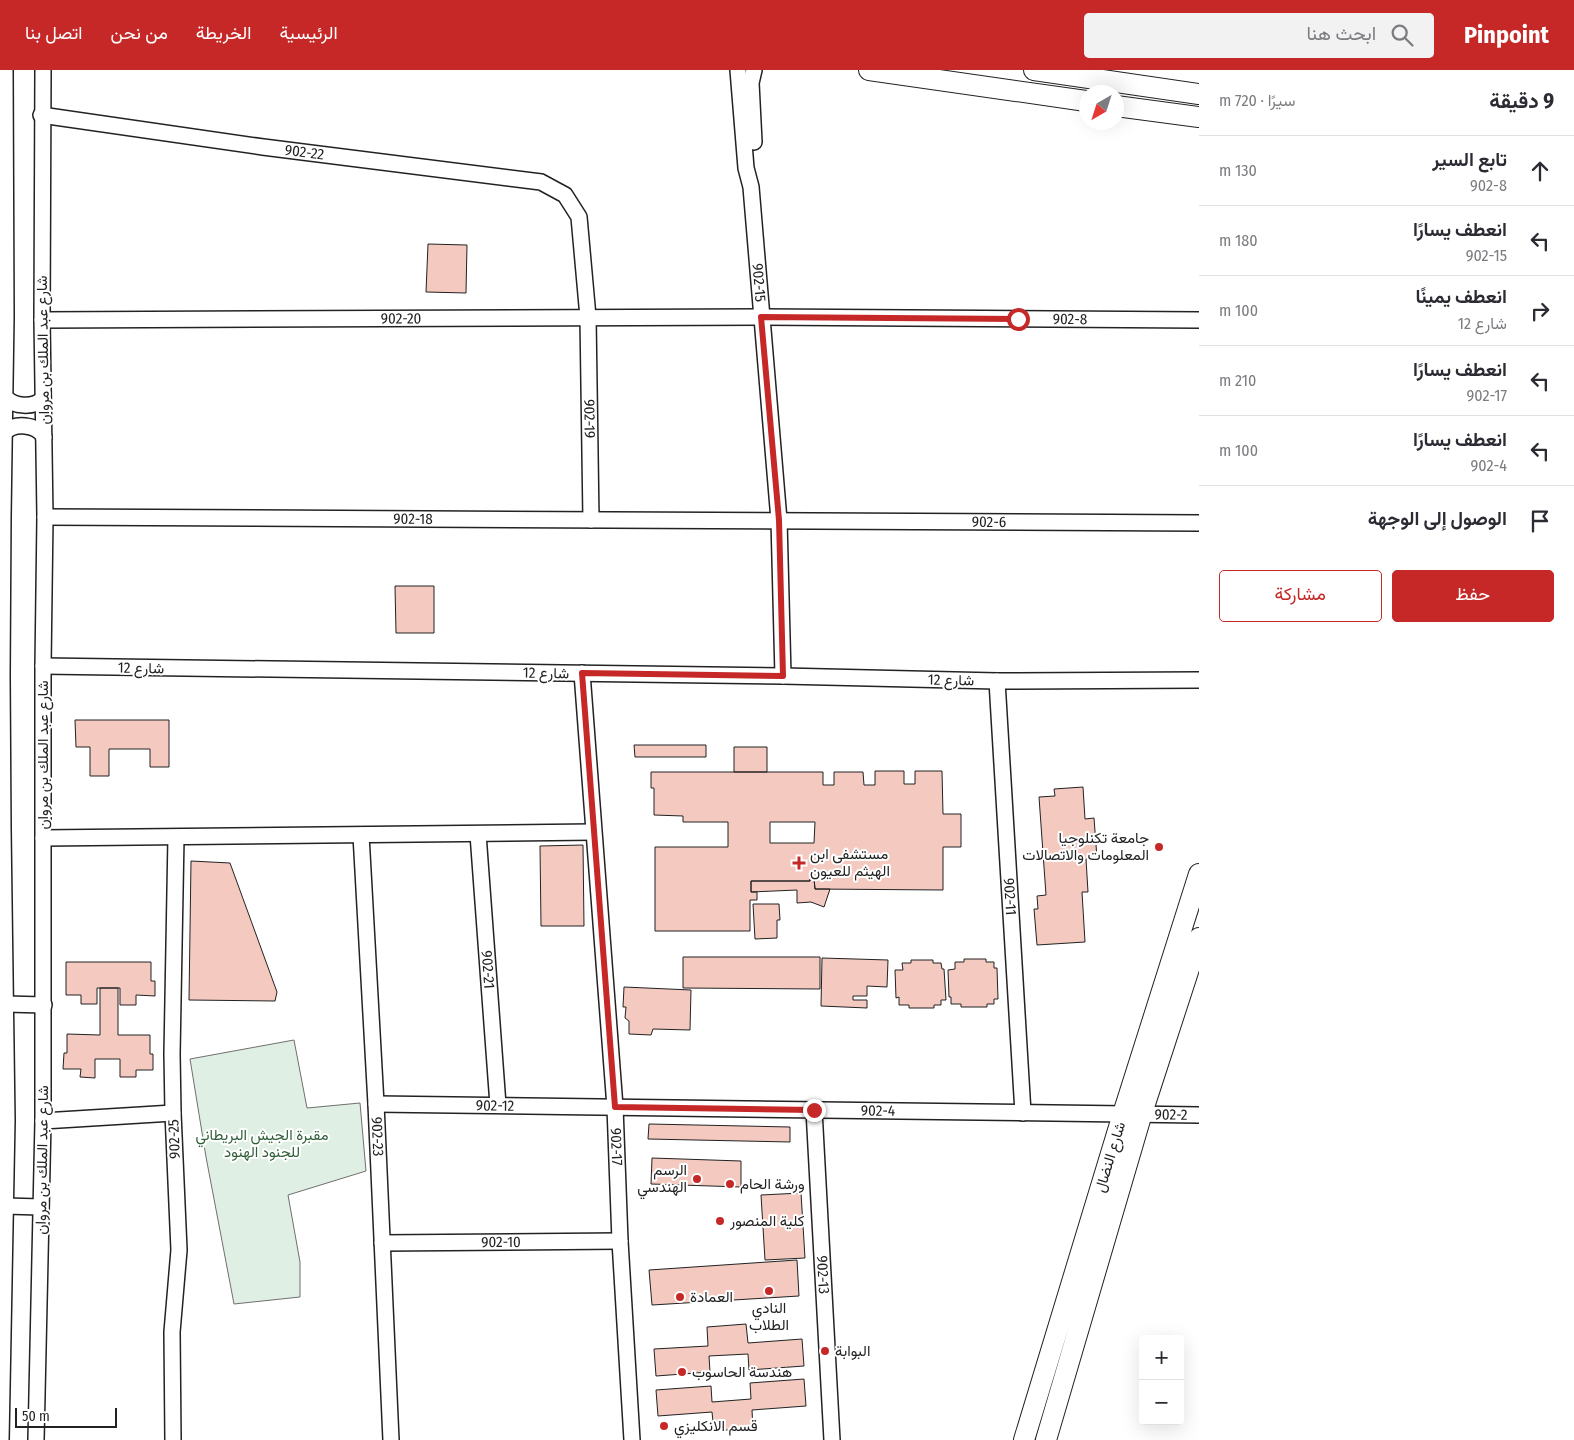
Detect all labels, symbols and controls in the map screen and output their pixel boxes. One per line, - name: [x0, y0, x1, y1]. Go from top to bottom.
- search box: [1084, 13, 1434, 58]
- icon: search: [1388, 21, 1416, 49]
- text: Pinpoint: [1464, 21, 1549, 49]
- text: اتصل بنا: [25, 22, 83, 44]
- text: من نحن: [111, 22, 168, 44]
- text: الخريطة: [196, 22, 251, 44]
- text: الرئيسية: [279, 22, 338, 44]
- text: ابحث هنا: [1306, 22, 1376, 45]
- north arrow: [1079, 85, 1124, 130]
- text: 9 دقيقة: [1489, 88, 1554, 114]
- text: سيرًا · 720 m: [1219, 91, 1295, 110]
- street label: 902-22: [284, 141, 325, 164]
- text: تابع السير: [1432, 148, 1507, 171]
- icon: ahead: [1526, 157, 1554, 185]
- text: 130 m: [1219, 161, 1257, 180]
- text: 902-8: [1470, 176, 1507, 195]
- text: انعطف يسارًا: [1413, 218, 1507, 241]
- icon: left: [1526, 227, 1554, 255]
- text: 180 m: [1219, 231, 1258, 250]
- text: 902-15: [1466, 246, 1507, 265]
- street label: 902-15: [748, 263, 770, 303]
- street label: شارع عبد الملك بن مروان: [33, 275, 55, 425]
- text: انعطف يمينًا: [1415, 285, 1507, 308]
- icon: right: [1526, 297, 1554, 325]
- text: 100 m: [1219, 301, 1258, 320]
- route start: [1007, 308, 1030, 331]
- street label: 902-20: [381, 309, 421, 328]
- street label: 902-8: [1053, 310, 1087, 328]
- text: شارع 12: [1458, 314, 1507, 333]
- text: انعطف يسارًا: [1413, 358, 1507, 381]
- icon: left: [1526, 367, 1554, 395]
- text: 210 m: [1219, 371, 1256, 390]
- text: 902-17: [1467, 386, 1507, 405]
- street label: 902-19: [580, 399, 599, 438]
- text: انعطف يسارًا: [1413, 428, 1507, 451]
- icon: left: [1526, 437, 1554, 465]
- text: 100 m: [1219, 441, 1258, 460]
- text: 902-4: [1471, 456, 1507, 475]
- text: الوصول إلى الوجهة: [1368, 507, 1507, 530]
- icon: arrive: [1526, 507, 1554, 535]
- street label: 902-18: [393, 510, 433, 528]
- street label: 902-6: [972, 513, 1006, 531]
- button: مشاركة: [1219, 570, 1382, 622]
- button: حفظ: [1392, 570, 1554, 622]
- street label: شارع 12: [118, 659, 164, 679]
- street label: شارع 12: [523, 664, 569, 684]
- street label: شارع 12: [928, 671, 974, 691]
- street label: شارع عبد الملك بن مروان: [34, 680, 54, 830]
- place label: جامعة تكنلوجيا المعلومات والاتصالات: [1022, 829, 1149, 864]
- marker: جامعة تكنلوجيا المعلومات والاتصالات: [1153, 841, 1165, 853]
- place label: مستشفى ابن الهيثم للعيون: [810, 845, 890, 881]
- marker: مستشفى ابن الهيثم للعيون: [792, 856, 806, 870]
- street label: 902-11: [1000, 877, 1020, 916]
- street label: 902-21: [478, 950, 498, 989]
- street label: شارع عبد الملك بن مروان: [32, 1085, 54, 1235]
- street label: 902-12: [476, 1096, 515, 1115]
- route end: [803, 1099, 826, 1122]
- street label: 902-4: [861, 1101, 895, 1120]
- street label: 902-2: [1154, 1105, 1188, 1124]
- street label: 902-23: [368, 1116, 387, 1157]
- street label: 902-25: [164, 1119, 184, 1159]
- street label: شارع النضال: [1091, 1119, 1131, 1195]
- park label: مقبرة الجيش البريطاني للجنود الهنود: [196, 1126, 328, 1161]
- street label: 902-17: [607, 1127, 626, 1166]
- place label: الرسم الهندسي: [637, 1161, 687, 1200]
- marker: الرسم الهندسي: [691, 1173, 703, 1185]
- place label: ورشة الحام: [740, 1175, 805, 1194]
- marker: ورشة الحام: [724, 1178, 736, 1190]
- place label: كلية المنصور: [729, 1212, 805, 1230]
- marker: كلية المنصور: [714, 1215, 726, 1227]
- street label: 902-10: [481, 1233, 521, 1251]
- street label: 902-13: [813, 1255, 833, 1295]
- marker: النادي الطلاب: [763, 1285, 775, 1297]
- place label: العمادة: [690, 1288, 733, 1306]
- marker: العمادة: [674, 1291, 686, 1303]
- place label: النادي الطلاب: [749, 1299, 789, 1334]
- map controls: [1139, 1335, 1184, 1425]
- button: +: [1139, 1335, 1184, 1380]
- place label: البوابة: [835, 1342, 870, 1360]
- marker: البوابة: [819, 1345, 831, 1357]
- place label: هندسة الحاسوب: [692, 1363, 792, 1381]
- marker: هندسة الحاسوب: [676, 1366, 688, 1378]
- button: −: [1139, 1380, 1184, 1425]
- scale bar: [15, 1405, 118, 1428]
- text: 50 m: [22, 1408, 50, 1425]
- place label: قسم الانكليزي: [674, 1417, 758, 1439]
- marker: قسم الانكليزي: [658, 1420, 670, 1432]

